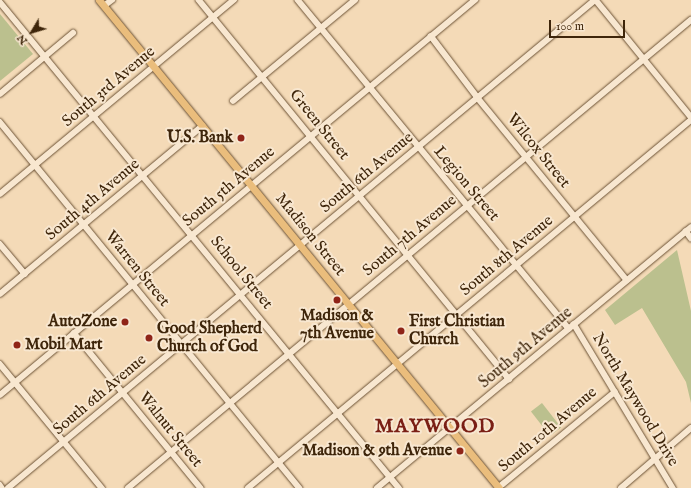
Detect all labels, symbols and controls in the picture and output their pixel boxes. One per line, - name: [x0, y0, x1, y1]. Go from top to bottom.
- north arrow: [12, 12, 52, 52]
- scale bar: [551, 12, 627, 38]
- text: 100 m: [556, 19, 584, 34]
- text: N: [14, 31, 31, 47]
- street label: South 3rd Avenue: [59, 43, 159, 131]
- street label: Green Street: [285, 86, 353, 164]
- street label: Wilcox Street: [502, 110, 574, 192]
- place label: U.S. Bank: [167, 128, 233, 148]
- street label: South 6th Avenue: [317, 128, 417, 218]
- marker: U.S. Bank: [236, 133, 246, 143]
- street label: South 5th Avenue: [179, 143, 279, 231]
- street label: Legion Street: [429, 143, 503, 225]
- street label: South 4th Avenue: [42, 155, 144, 245]
- street label: Madison Street: [271, 190, 349, 280]
- street label: South 7th Avenue: [359, 191, 461, 281]
- street label: South 8th Avenue: [457, 212, 557, 300]
- street label: Warren Street: [101, 227, 173, 311]
- street label: School Street: [206, 233, 276, 313]
- marker: Madison & 7th Avenue: [332, 295, 342, 305]
- street label: South 9th Avenue: [475, 303, 577, 393]
- place label: Madison & 7th Avenue: [300, 306, 374, 344]
- place label: AutoZone: [48, 312, 117, 332]
- place label: First Christian Church: [409, 312, 505, 350]
- marker: AutoZone: [120, 317, 130, 327]
- place label: Good Shepherd Church of God: [157, 319, 262, 357]
- marker: First Christian Church: [396, 326, 406, 336]
- street label: North Maywood Drive: [588, 330, 682, 470]
- marker: Good Shepherd Church of God: [144, 333, 154, 343]
- place label: Mobil Mart: [25, 335, 102, 355]
- marker: Mobil Mart: [12, 340, 22, 350]
- street label: South 6th Avenue: [50, 350, 150, 440]
- street label: South 10th Avenue: [495, 383, 601, 477]
- street label: Walnut Street: [134, 389, 206, 471]
- district label: MAYWOOD: [375, 414, 495, 438]
- place label: Madison & 9th Avenue: [302, 441, 452, 461]
- marker: Madison & 9th Avenue: [455, 446, 465, 456]

